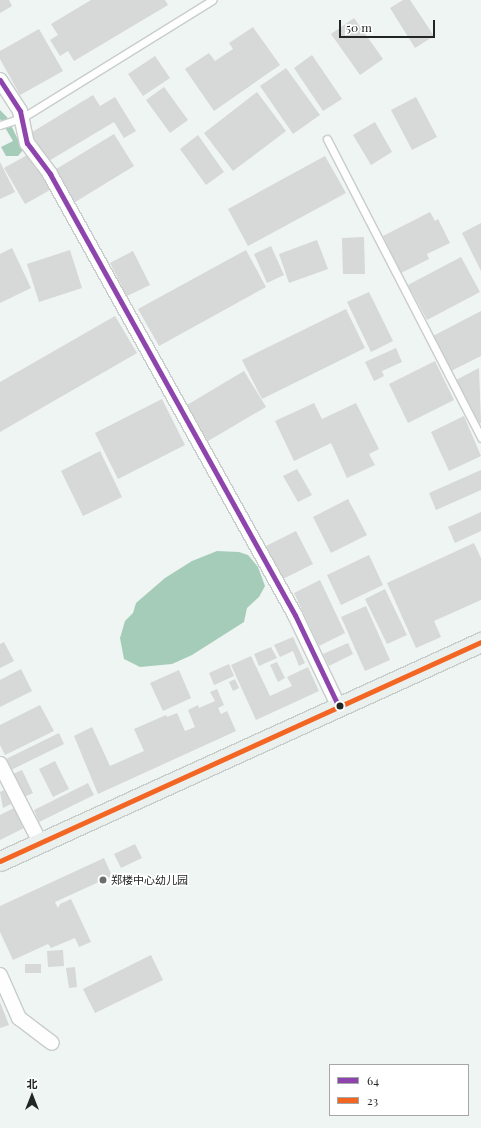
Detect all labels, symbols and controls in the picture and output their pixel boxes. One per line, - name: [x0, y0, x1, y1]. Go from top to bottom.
- scale bar: [341, 12, 437, 38]
- text: 50 m: [346, 19, 372, 35]
- unlabelled marker: [335, 701, 345, 711]
- place label: 郑楼中心幼儿园: [111, 873, 188, 887]
- marker: 郑楼中心幼儿园: [98, 875, 108, 885]
- legend: [329, 1064, 469, 1116]
- text: 64: [367, 1072, 379, 1088]
- north arrow: [12, 1076, 52, 1116]
- text: 北: [27, 1076, 38, 1091]
- text: 23: [367, 1092, 378, 1108]

